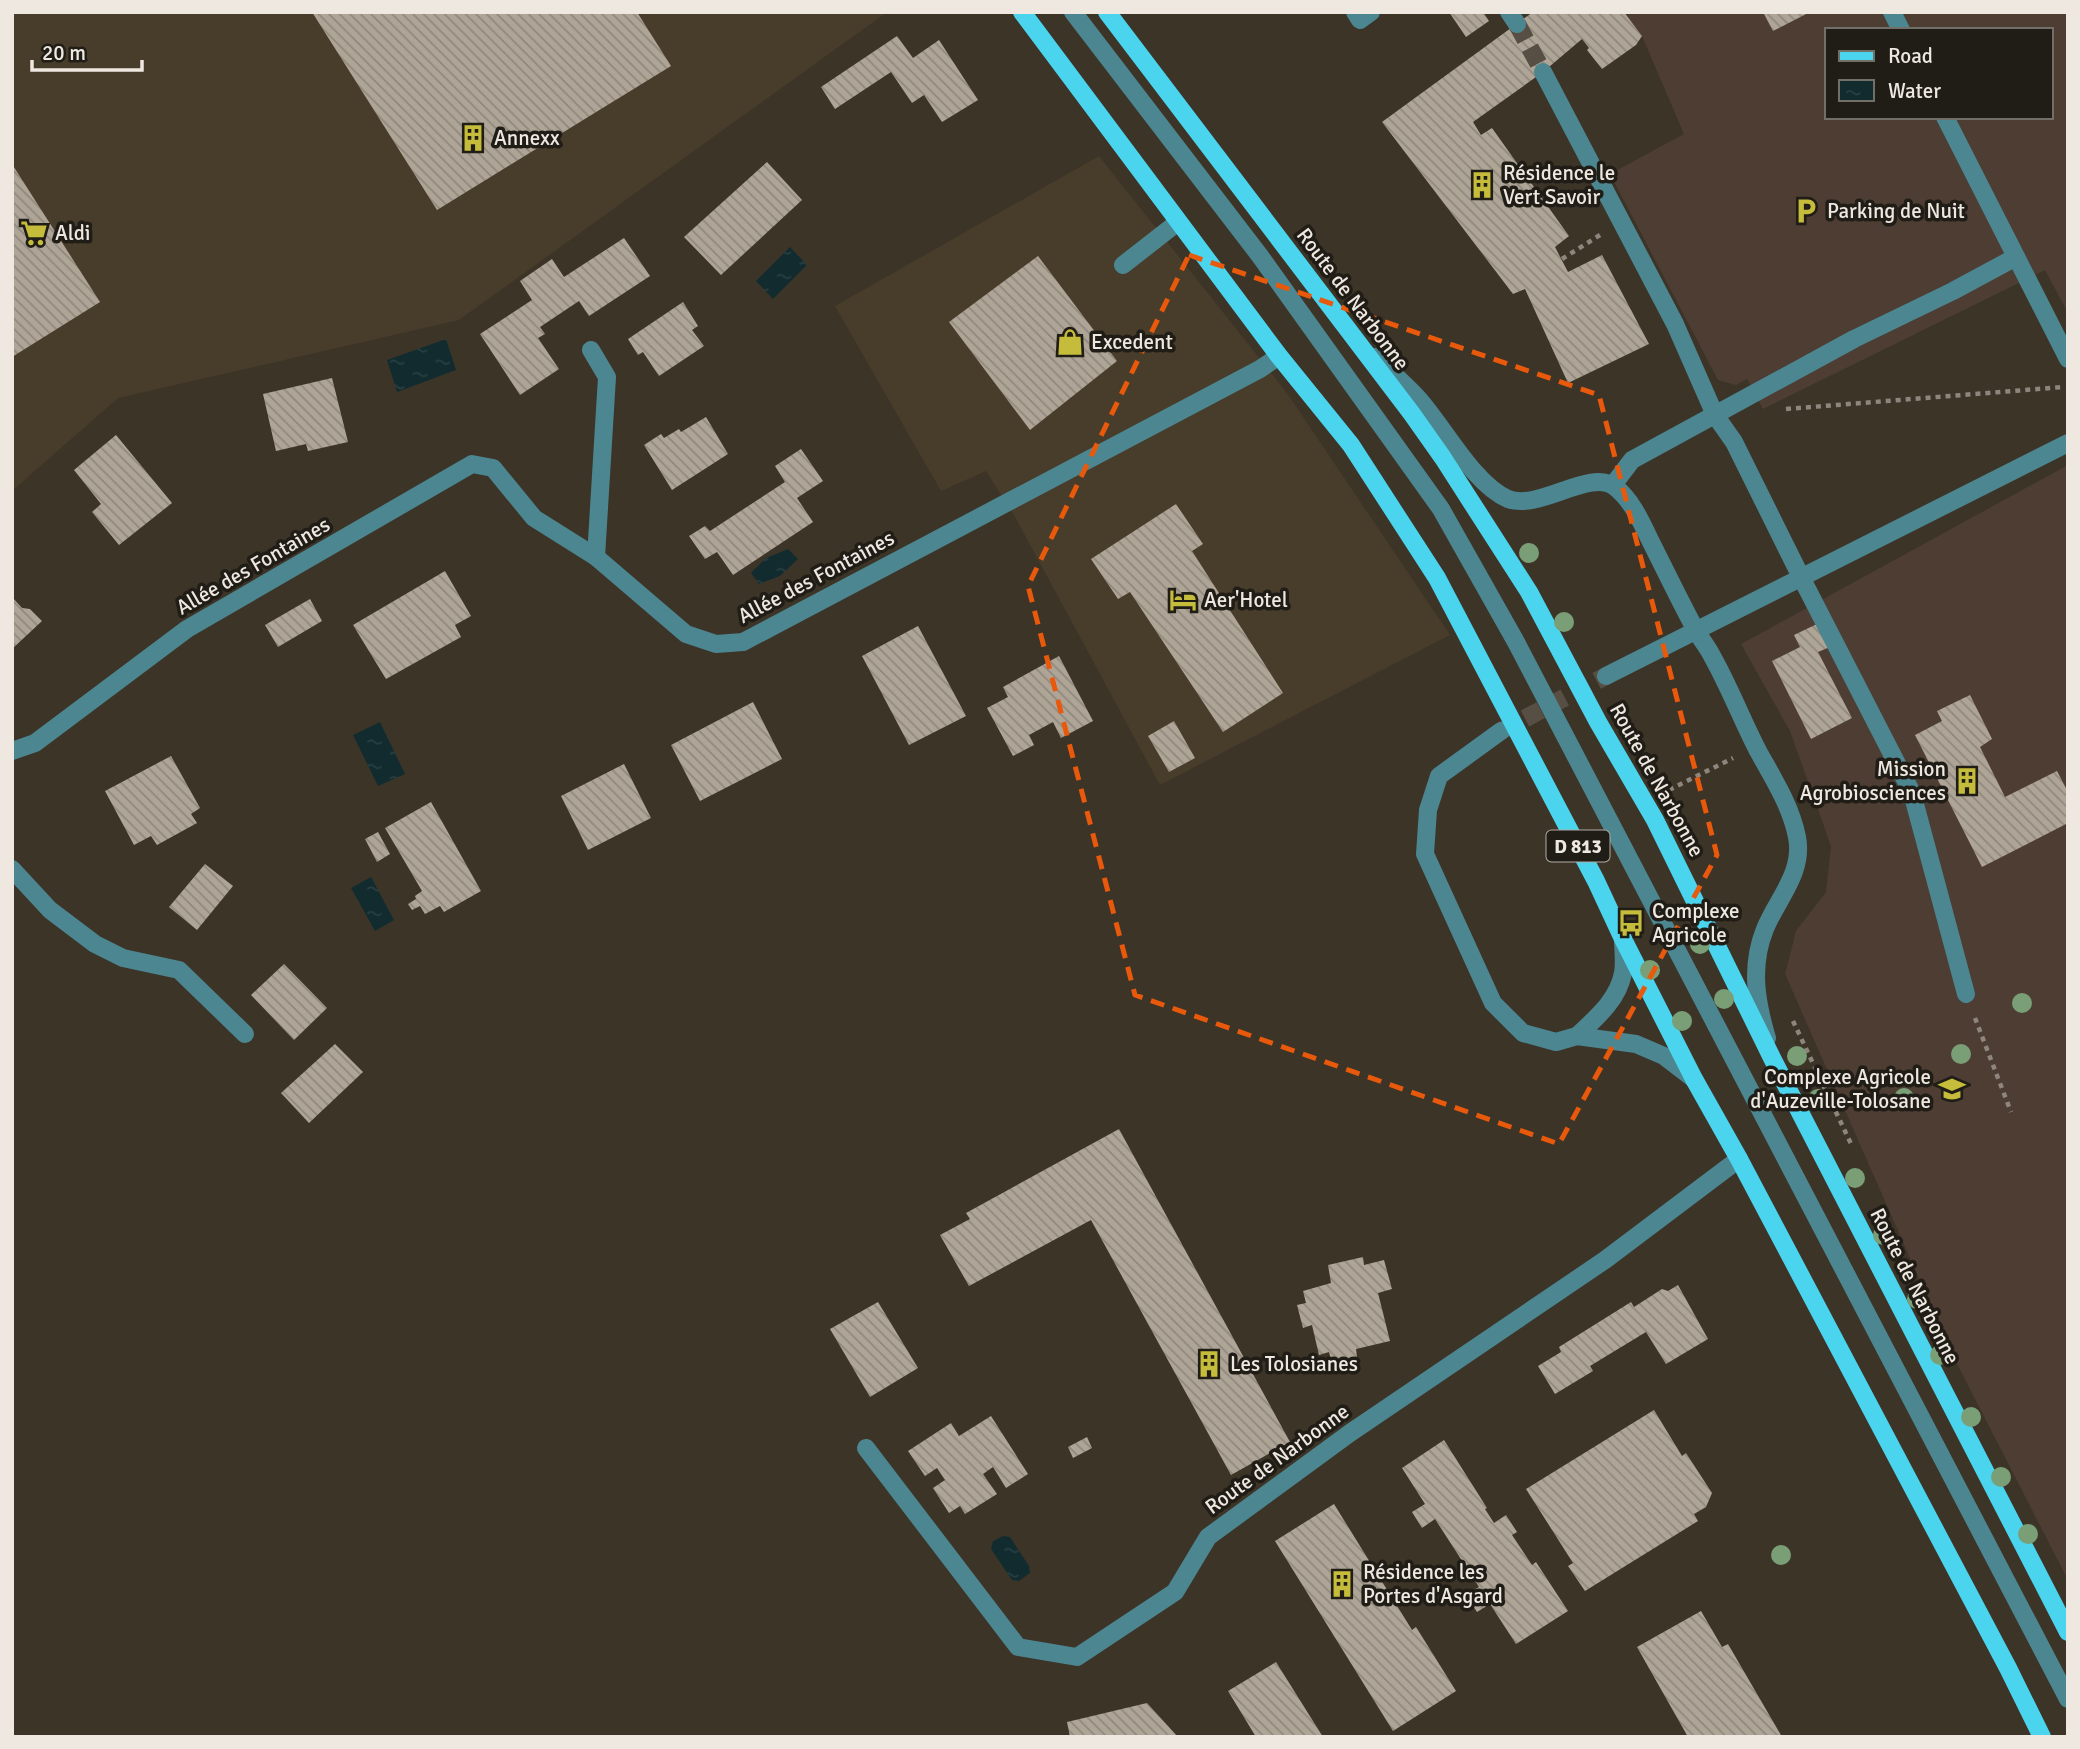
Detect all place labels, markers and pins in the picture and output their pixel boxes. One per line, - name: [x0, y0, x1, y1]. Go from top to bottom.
- building icon: Annexx: [458, 123, 488, 153]
- place label: Annexx: [494, 125, 560, 151]
- place label: Résidence le Vert Savoir: [1503, 160, 1615, 210]
- building icon: Résidence le Vert Savoir: [1467, 170, 1497, 200]
- parking icon: Parking de Nuit: [1791, 196, 1821, 226]
- place label: Parking de Nuit: [1827, 198, 1965, 224]
- supermarket icon: Aldi: [19, 218, 49, 248]
- place label: Aldi: [55, 220, 90, 246]
- shop icon: Excedent: [1055, 327, 1085, 357]
- place label: Excedent: [1091, 329, 1173, 355]
- hotel icon: Aer'Hotel: [1168, 585, 1198, 615]
- place label: Aer'Hotel: [1204, 587, 1288, 613]
- place label: Mission Agrobiosciences: [1800, 756, 1946, 806]
- building icon: Mission Agrobiosciences: [1952, 766, 1982, 796]
- place label: Complexe Agricole: [1652, 898, 1740, 948]
- bus stop icon: Complexe Agricole: [1616, 908, 1646, 938]
- place label: Complexe Agricole d'Auzeville-Tolosane: [1750, 1064, 1931, 1114]
- school or university icon: Complexe Agricole d'Auzeville-Tolosane: [1937, 1074, 1967, 1104]
- building icon: Les Tolosianes: [1194, 1349, 1224, 1379]
- place label: Les Tolosianes: [1230, 1351, 1358, 1377]
- place label: Résidence les Portes d'Asgard: [1363, 1559, 1503, 1609]
- building icon: Résidence les Portes d'Asgard: [1327, 1569, 1357, 1599]

